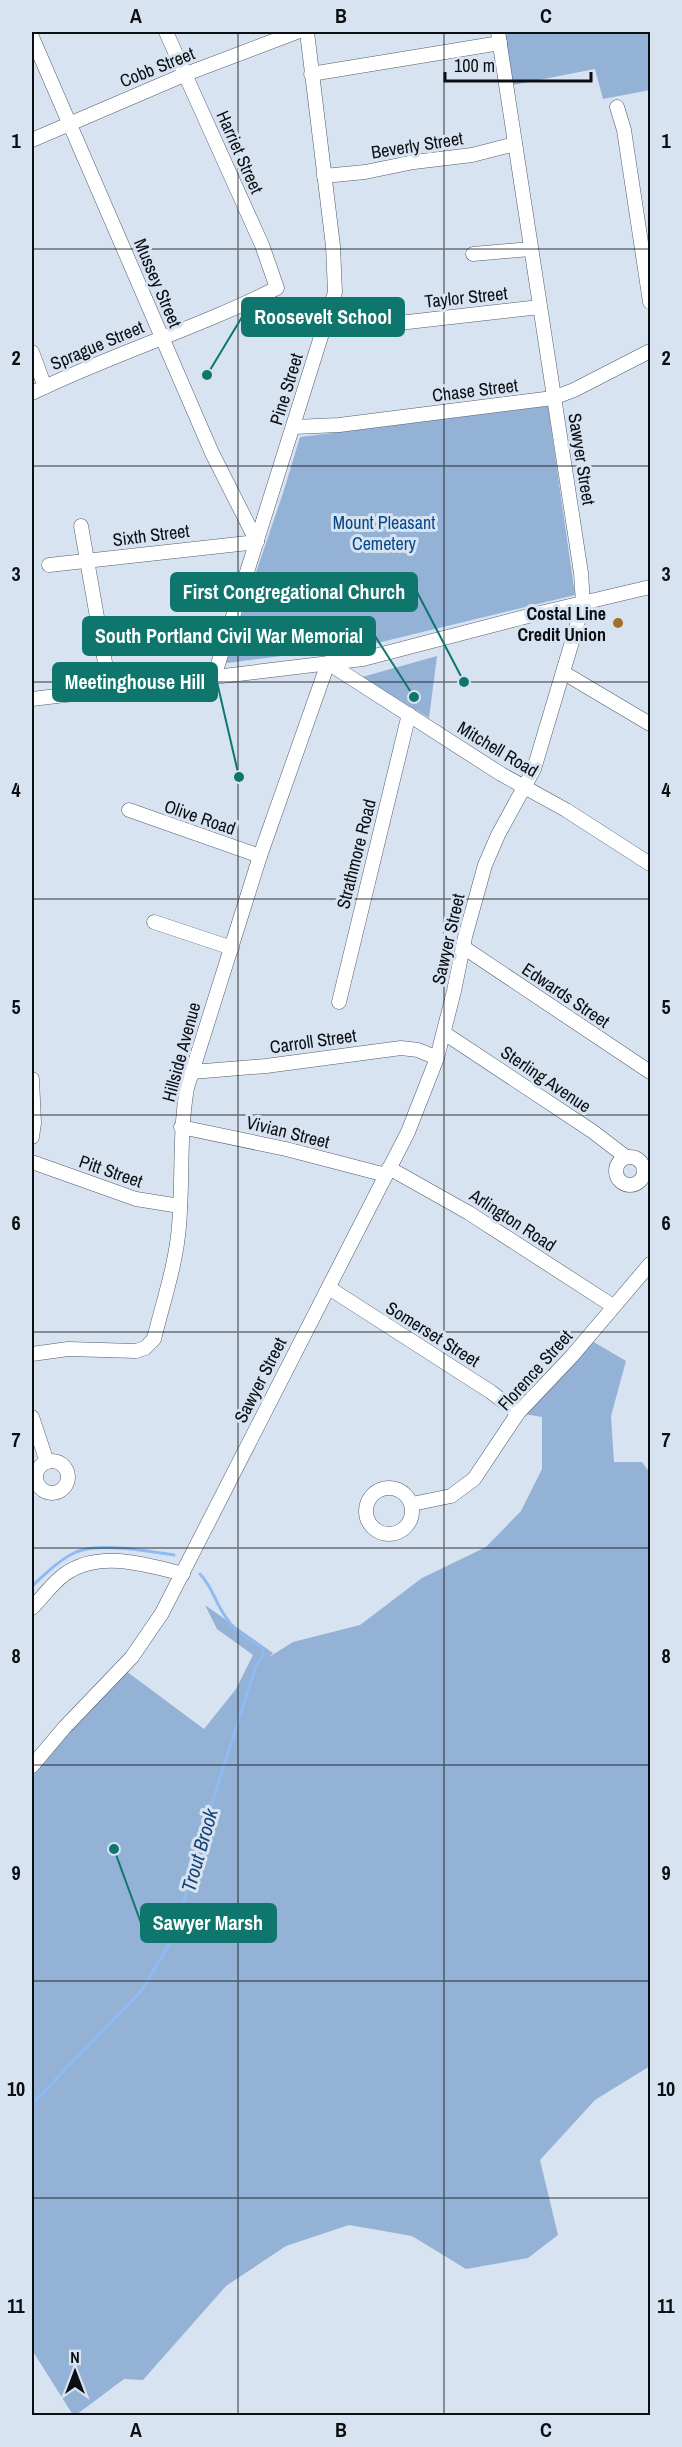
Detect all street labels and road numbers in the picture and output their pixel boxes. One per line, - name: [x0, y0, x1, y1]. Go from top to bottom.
- street label: Cobb Street: [116, 41, 198, 93]
- street label: Harriet Street: [211, 106, 269, 198]
- street label: Beverly Street: [369, 125, 465, 165]
- street label: Mussey Street: [128, 235, 188, 331]
- street label: Taylor Street: [423, 280, 509, 314]
- street label: Sprague Street: [46, 314, 148, 376]
- street label: Pine Street: [263, 350, 309, 428]
- street label: Chase Street: [431, 372, 519, 408]
- street label: Sawyer Street: [562, 411, 602, 507]
- street label: Sixth Street: [111, 518, 191, 552]
- street label: Mitchell Road: [453, 715, 543, 783]
- street label: Olive Road: [161, 793, 239, 841]
- street label: Strathmore Road: [330, 796, 382, 912]
- street label: Sawyer Street: [425, 891, 471, 987]
- street label: Edwards Street: [517, 956, 615, 1034]
- street label: Hillside Avenue: [156, 999, 206, 1105]
- street label: Carroll Street: [268, 1023, 358, 1059]
- street label: Sterling Avenue: [496, 1040, 596, 1118]
- street label: Vivian Street: [244, 1110, 332, 1154]
- street label: Pitt Street: [76, 1148, 146, 1194]
- street label: Arlington Road: [464, 1182, 561, 1257]
- street label: Somerset Street: [381, 1295, 485, 1373]
- street label: Florence Street: [492, 1324, 578, 1416]
- street label: Sawyer Street: [228, 1333, 292, 1427]

